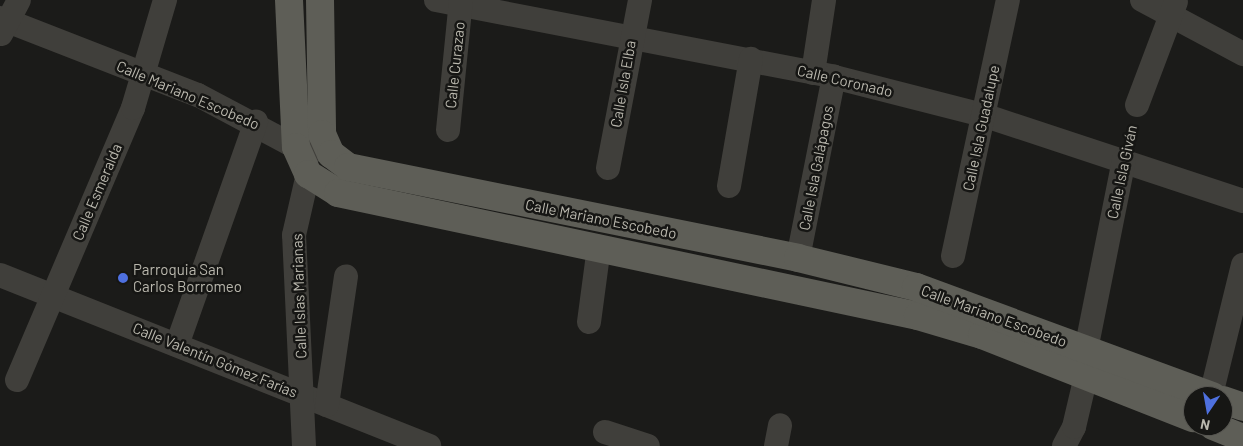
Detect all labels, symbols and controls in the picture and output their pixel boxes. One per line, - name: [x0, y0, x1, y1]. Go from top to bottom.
- street label: Calle Curazao: [441, 21, 469, 109]
- street label: Calle Isla Elba: [606, 39, 640, 129]
- street label: Calle Mariano Escobedo: [114, 57, 262, 133]
- street label: Calle Coronado: [795, 61, 895, 101]
- street label: Calle Isla Guadalupe: [959, 63, 1003, 193]
- street label: Calle Isla Galápagos: [795, 104, 837, 232]
- street label: Calle Isla Giván: [1103, 123, 1141, 221]
- street label: Calle Esmeralda: [68, 141, 126, 243]
- street label: Calle Mariano Escobedo: [524, 195, 678, 243]
- street label: Calle Islas Marianas: [288, 233, 310, 359]
- place label: Parroquia San Carlos Borromeo: [133, 260, 242, 295]
- marker: Parroquia San Carlos Borromeo: [117, 272, 129, 284]
- street label: Calle Mariano Escobedo: [919, 281, 1069, 351]
- street label: Calle Valentín Gómez Farías: [130, 319, 300, 401]
- north arrow: [1183, 386, 1233, 436]
- text: N: [1199, 416, 1211, 434]

